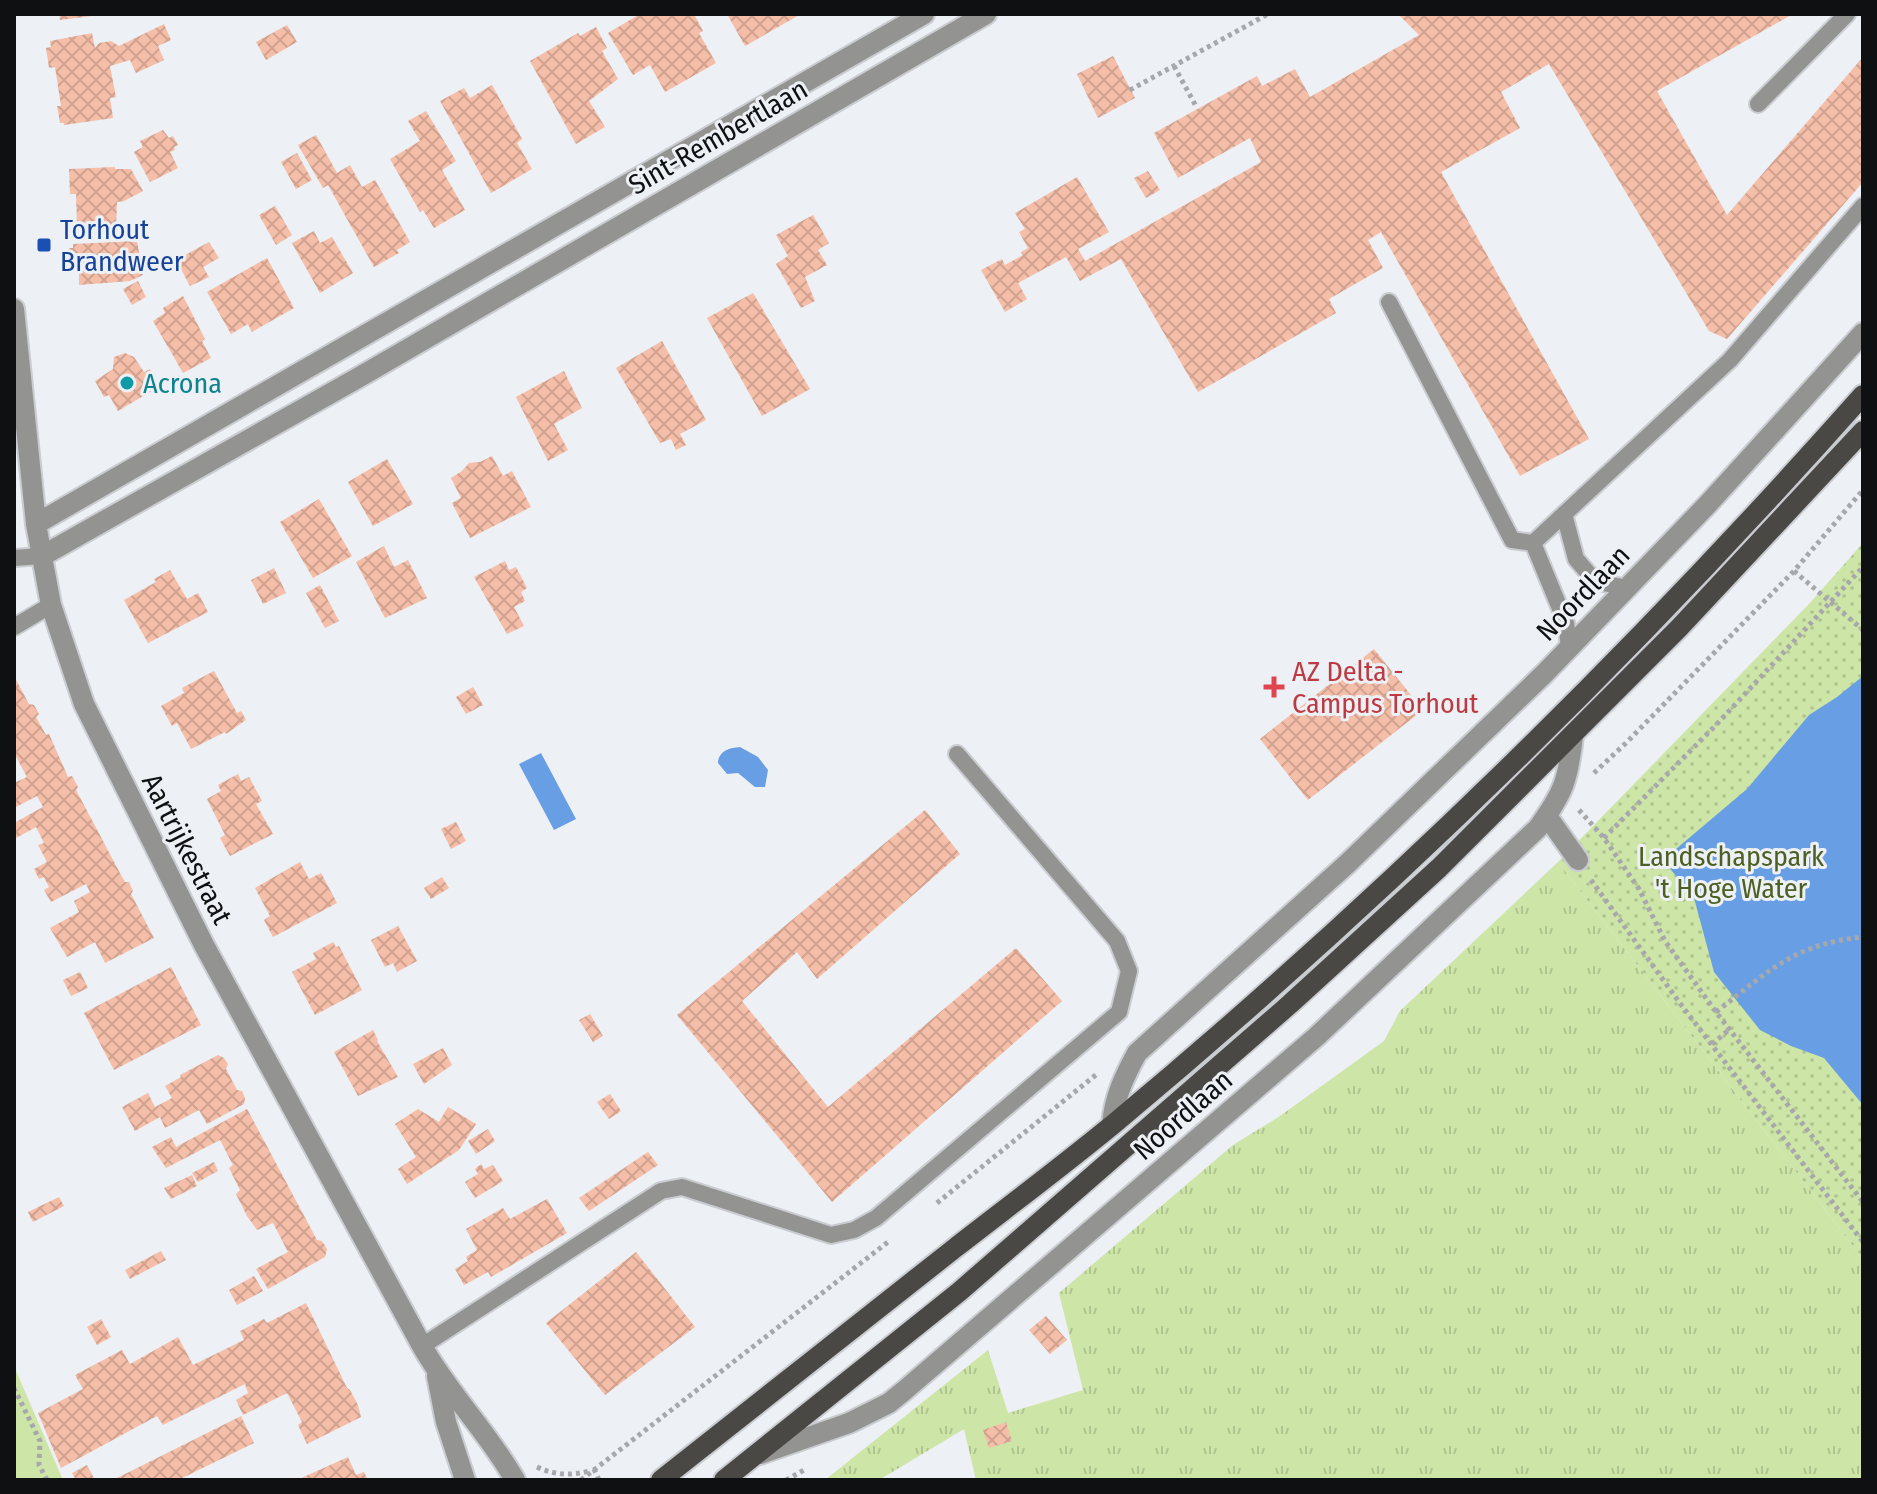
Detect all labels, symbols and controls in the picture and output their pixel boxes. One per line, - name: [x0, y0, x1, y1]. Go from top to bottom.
- street label: Sint-Rembertlaan: [623, 72, 813, 202]
- place label: Torhout Brandweer: [60, 213, 184, 278]
- marker: Torhout Brandweer: [35, 236, 53, 254]
- place label: Acrona: [143, 367, 222, 400]
- marker: Acrona: [118, 374, 136, 392]
- street label: Noordlaan: [1530, 538, 1636, 648]
- place label: AZ Delta - Campus Torhout: [1292, 655, 1479, 720]
- marker: AZ Delta - Campus Torhout: [1263, 676, 1285, 698]
- street label: Aartrijkestraat: [135, 768, 239, 930]
- park label: Landschapspark 't Hoge Water: [1638, 840, 1825, 905]
- street label: Noordlaan: [1127, 1063, 1239, 1167]

